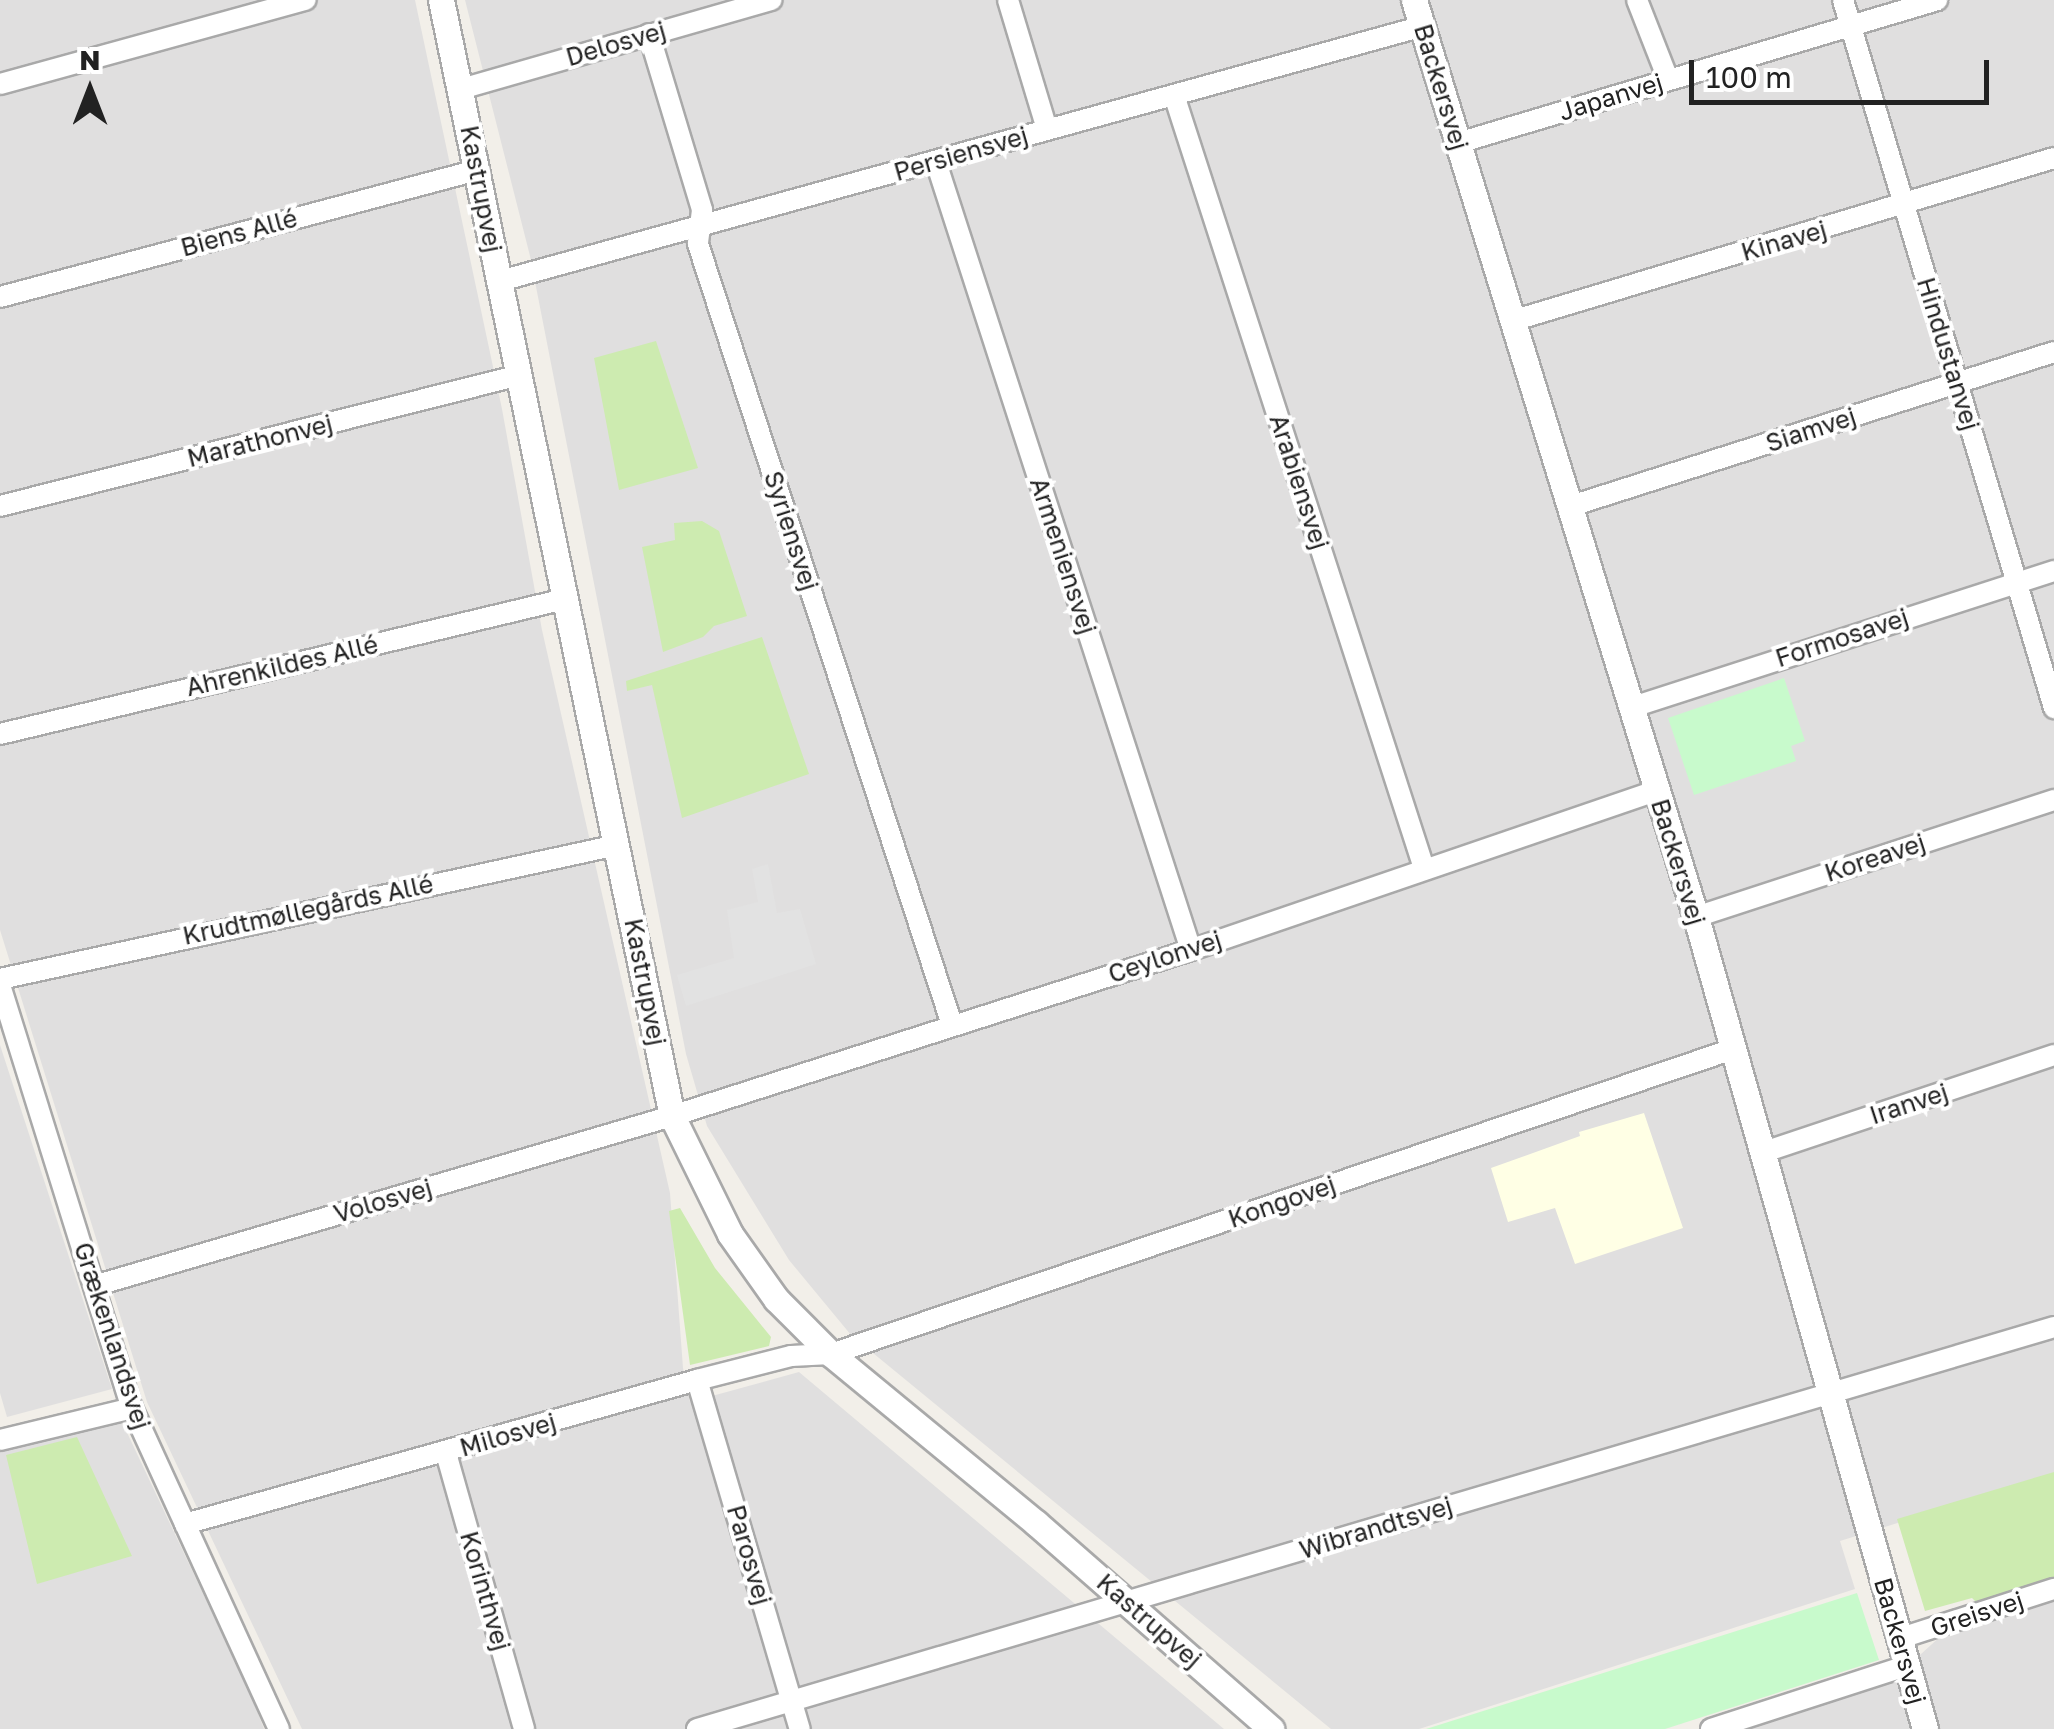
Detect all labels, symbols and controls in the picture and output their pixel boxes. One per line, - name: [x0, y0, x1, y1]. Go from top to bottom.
- street label: Delosvej: [563, 15, 669, 73]
- street label: Backersvej: [1408, 20, 1474, 154]
- north arrow: [40, 40, 140, 140]
- scale bar: [1694, 40, 1994, 102]
- text: N: [79, 43, 101, 76]
- text: 100 m: [1706, 59, 1792, 95]
- street label: Japanvej: [1555, 67, 1667, 127]
- street label: Persiensvej: [890, 121, 1032, 187]
- street label: Kastrupvej: [454, 123, 508, 255]
- street label: Biens Allé: [177, 203, 301, 263]
- street label: Kinavej: [1738, 215, 1830, 267]
- street label: Hindustanvej: [1910, 274, 1986, 434]
- street label: Siamvej: [1762, 401, 1860, 459]
- street label: Marathonvej: [184, 408, 336, 474]
- street label: Arabiensvej: [1263, 411, 1335, 553]
- street label: Syriensvej: [758, 467, 824, 595]
- street label: Armeniensvej: [1024, 474, 1102, 638]
- street label: Formosavej: [1772, 602, 1912, 674]
- street label: Ahrenkildes Allé: [183, 629, 381, 703]
- street label: Backersvej: [1645, 795, 1711, 929]
- street label: Koreavej: [1821, 828, 1929, 888]
- street label: Krudtmøllegårds Allé: [180, 869, 436, 951]
- street label: Kastrupvej: [618, 916, 672, 1048]
- street label: Ceylonvej: [1105, 925, 1225, 989]
- street label: Iranvej: [1866, 1077, 1952, 1131]
- street label: Kongovej: [1224, 1170, 1340, 1234]
- street label: Volosvej: [330, 1173, 436, 1229]
- street label: Grækenlandsvej: [68, 1239, 156, 1433]
- street label: Milosvej: [456, 1407, 560, 1463]
- street label: Wibrandtsvej: [1296, 1490, 1456, 1566]
- street label: Parosvej: [720, 1502, 778, 1608]
- street label: Korinthvej: [454, 1528, 516, 1654]
- street label: Kastrupvej: [1091, 1567, 1207, 1675]
- street label: Backersvej: [1868, 1574, 1932, 1708]
- street label: Greisvej: [1927, 1585, 2027, 1643]

